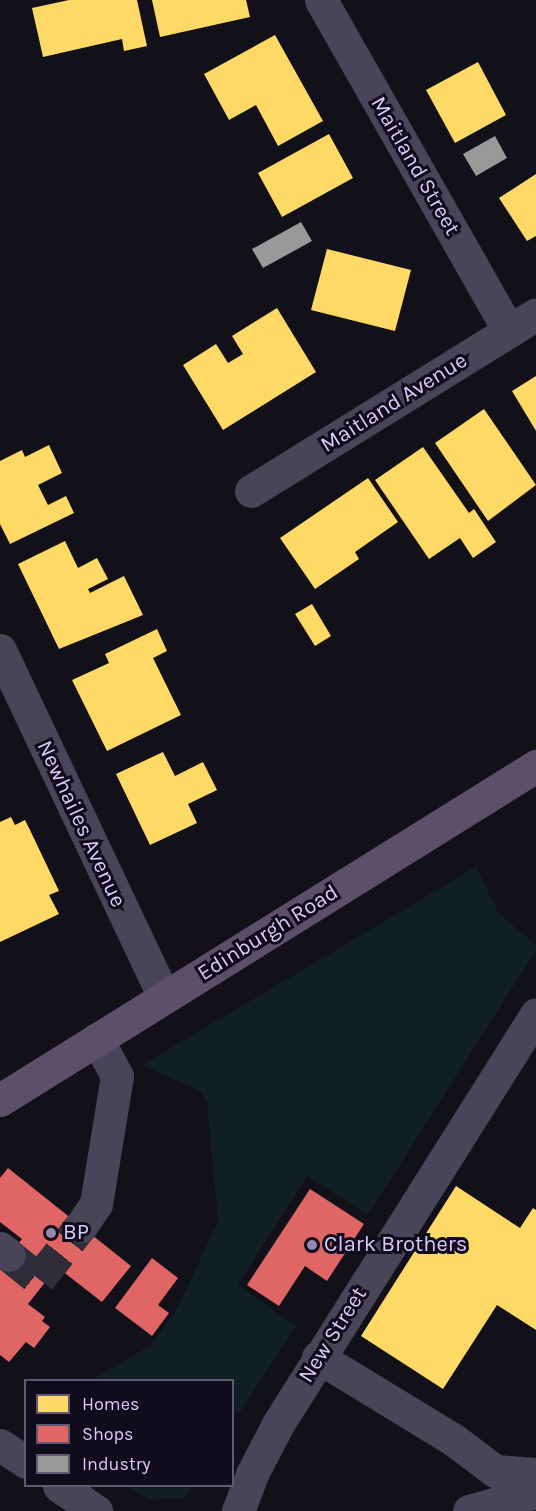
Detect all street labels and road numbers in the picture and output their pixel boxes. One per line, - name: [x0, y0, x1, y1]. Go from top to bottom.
- street label: Maitland Street: [365, 92, 465, 240]
- street label: Maitland Avenue: [316, 347, 472, 459]
- street label: Newhailes Avenue: [31, 736, 131, 912]
- street label: Edinburgh Road: [193, 879, 343, 987]
- street label: New Street: [293, 1282, 373, 1388]

